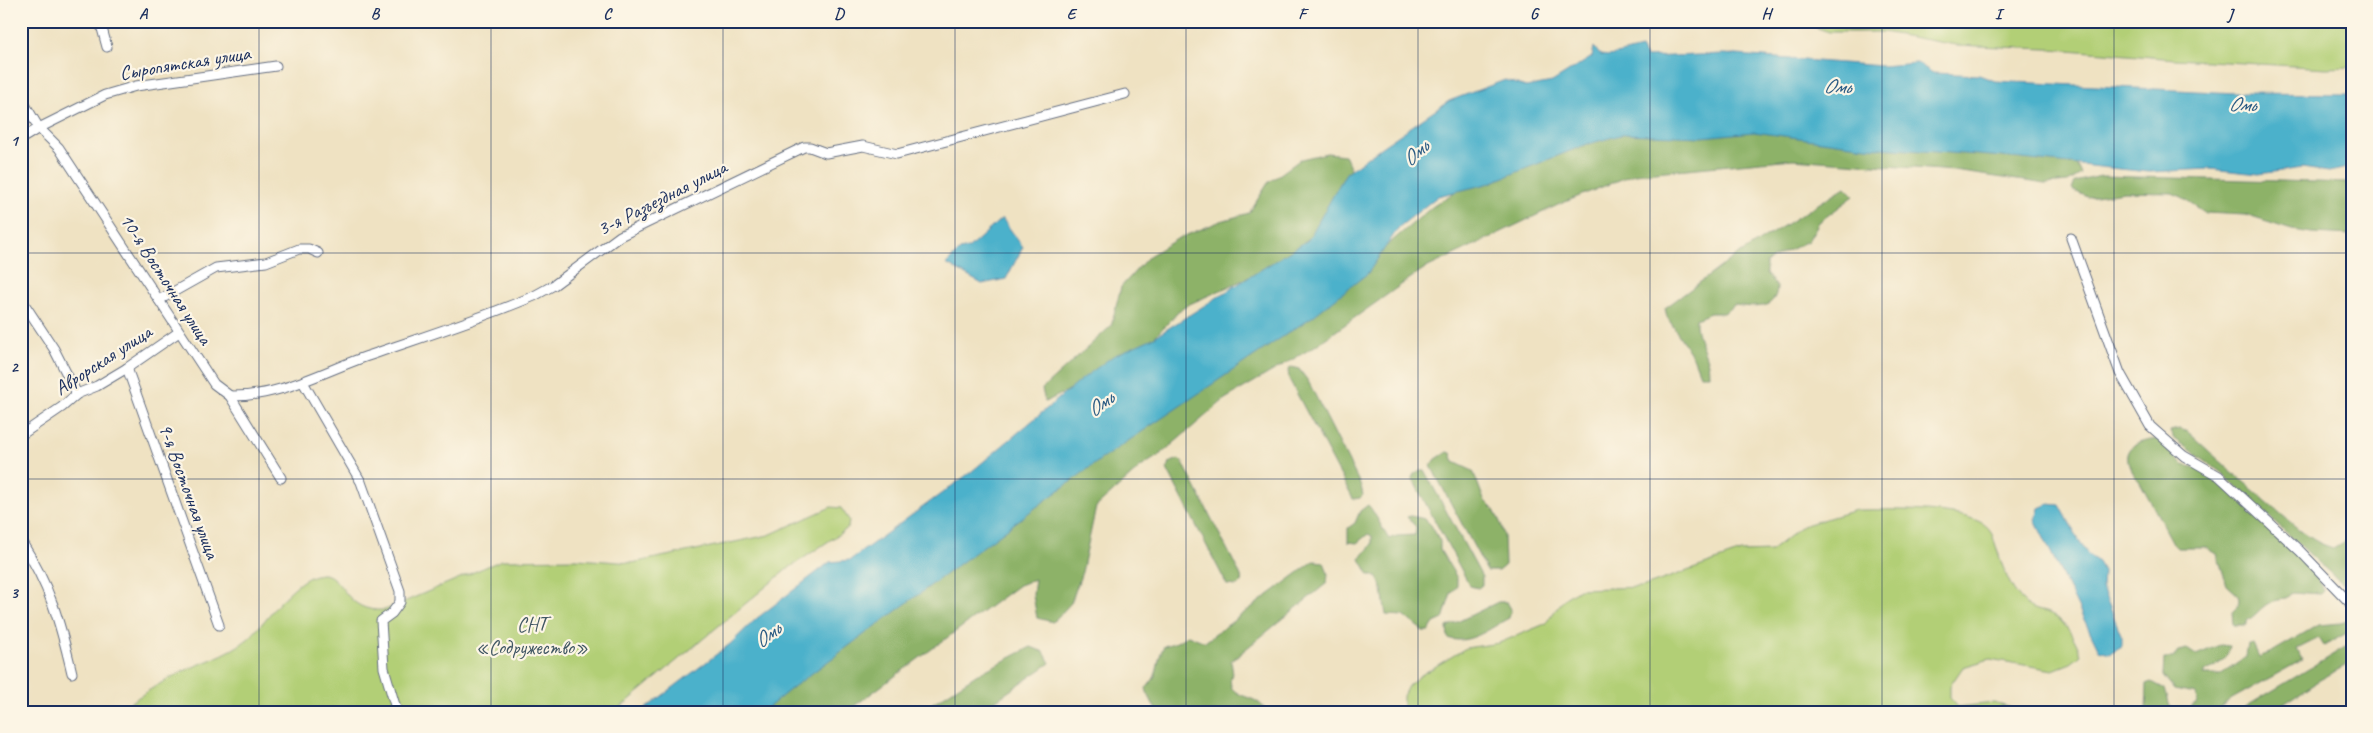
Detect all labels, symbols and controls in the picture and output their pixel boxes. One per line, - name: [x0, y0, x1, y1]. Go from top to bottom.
- text: A: [139, 4, 149, 24]
- text: B: [371, 4, 381, 24]
- text: C: [603, 4, 613, 24]
- text: D: [834, 4, 845, 24]
- text: E: [1067, 4, 1078, 24]
- text: F: [1298, 4, 1309, 24]
- text: G: [1530, 4, 1540, 24]
- text: H: [1761, 4, 1773, 24]
- text: I: [1995, 4, 2005, 24]
- text: J: [2226, 4, 2235, 24]
- street label: Сыропятская улица: [118, 40, 253, 86]
- water label: Омь: [1823, 73, 1854, 100]
- water label: Омь: [2228, 91, 2259, 118]
- text: 1: [10, 131, 19, 151]
- water label: Омь: [1396, 132, 1436, 172]
- street label: 3-я Разъездная улица: [593, 154, 733, 242]
- street label: 10-я Восточная улица: [114, 209, 219, 351]
- street label: Аврорская улица: [50, 318, 158, 401]
- text: 2: [10, 357, 19, 377]
- water label: Омь: [1081, 384, 1121, 422]
- street label: 9-я Восточная улица: [153, 420, 226, 564]
- text: 3: [10, 583, 19, 603]
- park label: СНТ «Содружество»: [476, 612, 588, 660]
- water label: Омь: [748, 614, 788, 654]

